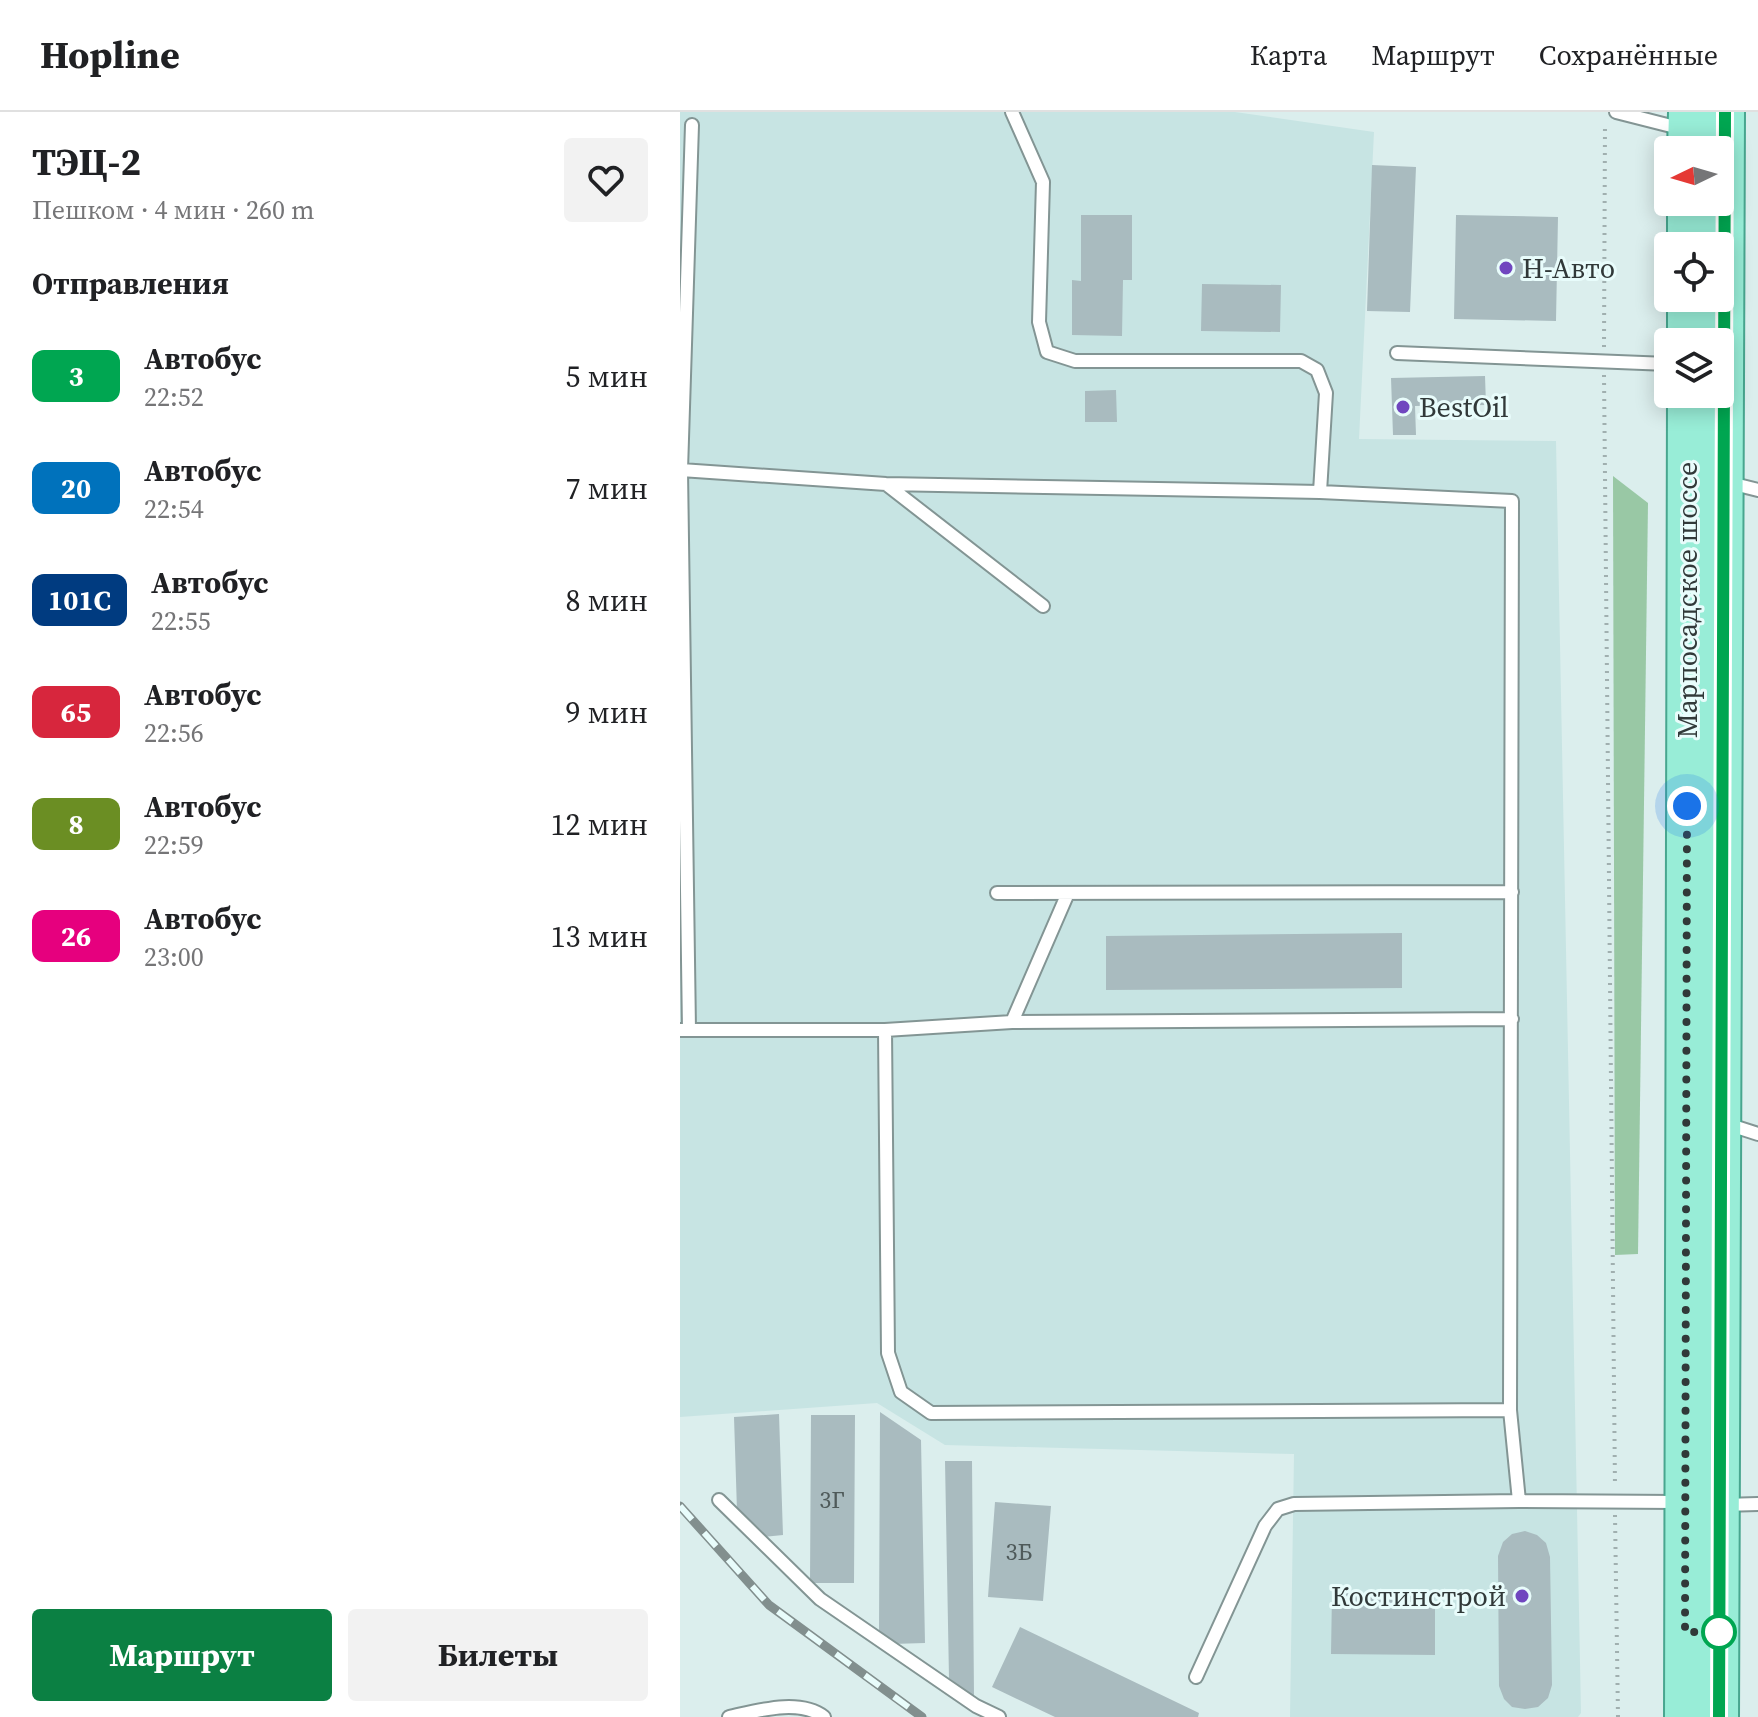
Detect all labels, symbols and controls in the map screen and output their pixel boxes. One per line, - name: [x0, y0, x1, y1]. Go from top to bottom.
- text: Hopline: [40, 29, 180, 81]
- text: Карта: [1250, 36, 1327, 74]
- text: Маршрут: [1371, 36, 1495, 74]
- text: Сохранённые: [1539, 36, 1718, 74]
- text: ТЭЦ-2: [32, 136, 141, 188]
- north arrow: [1654, 136, 1734, 216]
- map controls: [1654, 136, 1734, 408]
- button: heart: [564, 138, 648, 222]
- text: Пешком · 4 мин · 260 m: [32, 192, 314, 228]
- button: locate: [1654, 232, 1734, 312]
- place label: Н-Авто: [1522, 249, 1615, 287]
- marker: Н-Авто: [1497, 259, 1515, 277]
- text: Отправления: [32, 263, 229, 304]
- button: layers: [1654, 328, 1734, 408]
- text: Автобус: [144, 338, 262, 379]
- text: 5 мин: [565, 356, 648, 397]
- text: 3: [68, 357, 84, 395]
- text: 22:52: [144, 379, 204, 415]
- place label: BestOil: [1419, 388, 1509, 426]
- marker: BestOil: [1394, 398, 1412, 416]
- text: Автобус: [144, 450, 262, 491]
- street label: Марпосадское шоссе: [1668, 462, 1706, 738]
- text: 7 мин: [565, 468, 648, 509]
- text: 20: [61, 469, 91, 507]
- text: 22:54: [144, 491, 204, 527]
- text: Автобус: [151, 562, 269, 603]
- text: 8 мин: [565, 580, 648, 621]
- text: 101С: [48, 581, 111, 619]
- text: 22:55: [151, 603, 211, 639]
- text: Автобус: [144, 674, 262, 715]
- text: 9 мин: [565, 692, 648, 733]
- text: 65: [61, 693, 91, 731]
- text: 22:56: [144, 715, 204, 751]
- text: Автобус: [144, 786, 262, 827]
- your location: [1667, 786, 1707, 826]
- text: 12 мин: [550, 804, 648, 845]
- text: 8: [68, 805, 84, 843]
- text: 22:59: [144, 827, 204, 863]
- text: Автобус: [144, 898, 262, 939]
- text: 13 мин: [550, 916, 648, 957]
- text: 26: [61, 917, 91, 955]
- text: 23:00: [144, 939, 204, 975]
- house number: 3Г: [819, 1483, 845, 1516]
- house number: 3Б: [1006, 1535, 1033, 1568]
- place label: Костинстрой: [1331, 1577, 1506, 1615]
- marker: Костинстрой: [1513, 1587, 1531, 1605]
- button: Маршрут: [32, 1609, 332, 1701]
- button: Билеты: [348, 1609, 648, 1701]
- unlabelled marker: [1702, 1615, 1736, 1649]

